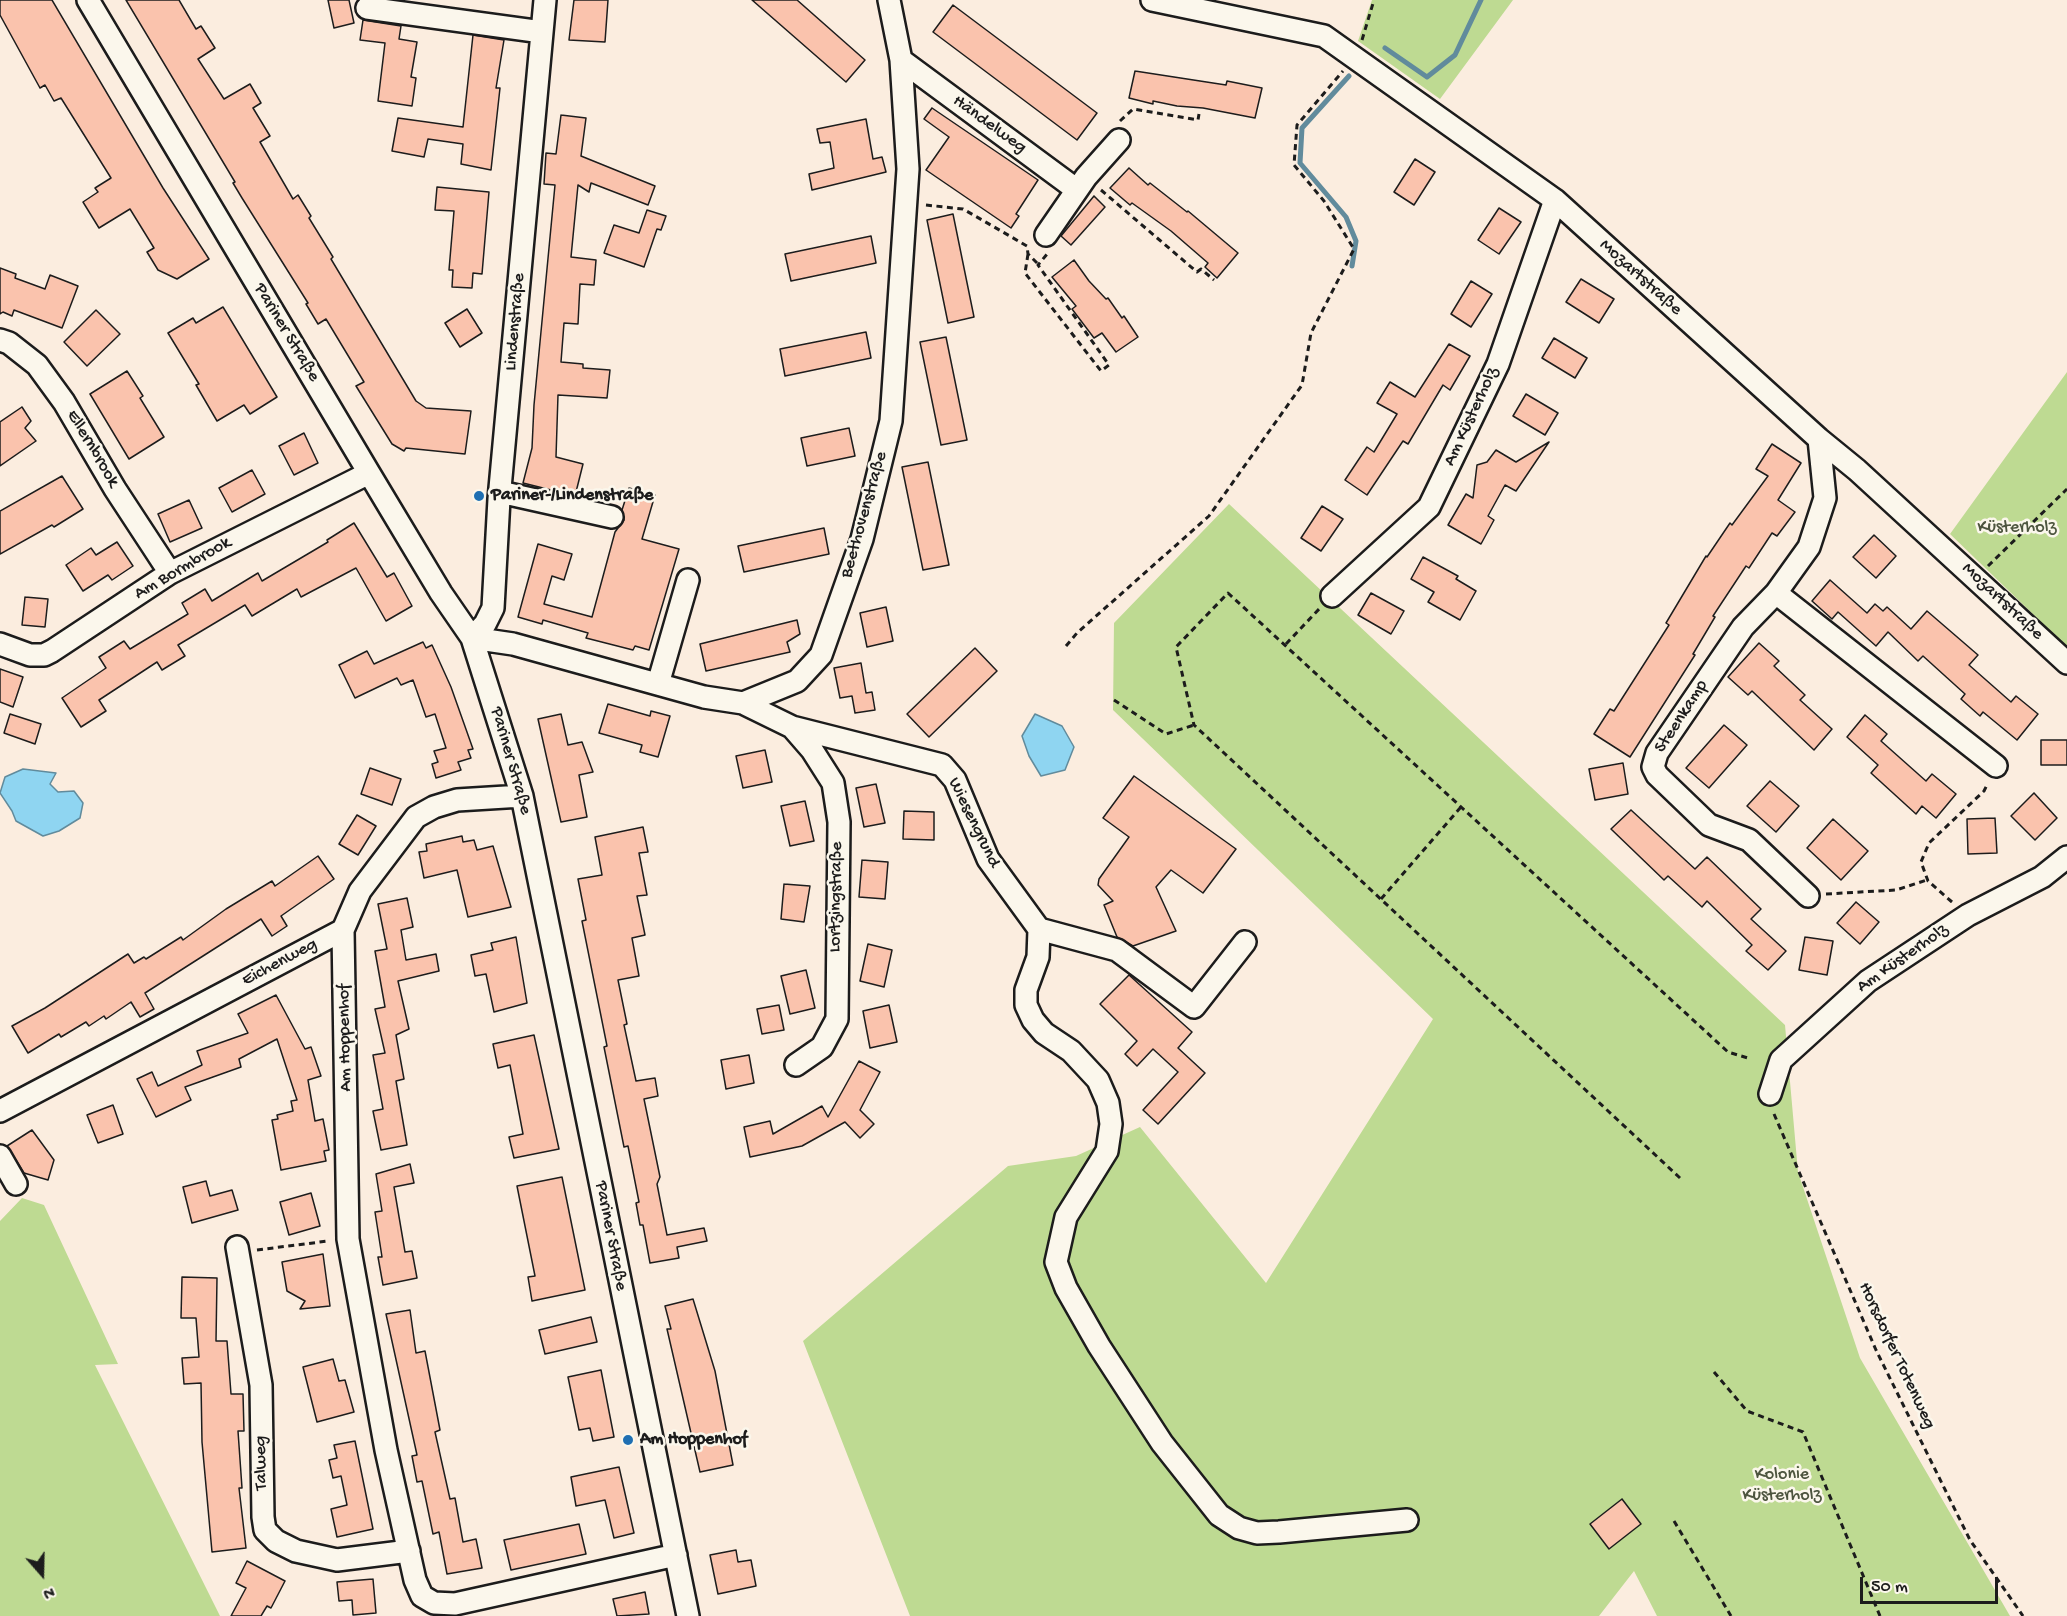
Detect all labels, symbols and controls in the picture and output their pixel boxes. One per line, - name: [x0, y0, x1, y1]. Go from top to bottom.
- street label: Händelweg: [948, 91, 1030, 159]
- street label: Mozartstraße: [1594, 235, 1686, 321]
- street label: Lindenstraße: [501, 272, 531, 372]
- street label: Pariner Straße: [248, 280, 324, 386]
- street label: Am Küsterholz: [1440, 364, 1504, 470]
- street label: Ellernbrook: [61, 407, 123, 491]
- street label: Beethovenstraße: [837, 449, 893, 581]
- place label: Pariner-/Lindenstraße: [491, 485, 653, 507]
- marker: Pariner-/Lindenstraße: [472, 489, 486, 503]
- park label: Küsterholz: [1978, 517, 2056, 539]
- street label: Am Bormbrook: [131, 533, 235, 605]
- street label: Mozartstraße: [1957, 559, 2047, 645]
- street label: Steenkamp: [1650, 677, 1714, 757]
- street label: Pariner Straße: [484, 705, 536, 817]
- street label: Wiesengrund: [942, 775, 1004, 871]
- street label: Lortzingstraße: [825, 841, 849, 953]
- street label: Am Küsterholz: [1853, 920, 1953, 998]
- street label: Eichenweg: [239, 934, 321, 992]
- street label: Am Hoppenhof: [334, 984, 358, 1092]
- street label: Pariner Straße: [589, 1179, 631, 1293]
- street label: Horsdorfer Totenweg: [1853, 1279, 1939, 1433]
- place label: Am Hoppenhof: [640, 1429, 747, 1451]
- marker: Am Hoppenhof: [621, 1433, 635, 1447]
- street label: Talweg: [251, 1436, 273, 1490]
- park label: Kolonie Küsterholz: [1743, 1464, 1821, 1506]
- north arrow: [12, 1544, 72, 1604]
- scale bar: [1863, 1565, 2001, 1603]
- text: 50 m: [1871, 1577, 1908, 1598]
- text: N: [40, 1581, 56, 1602]

